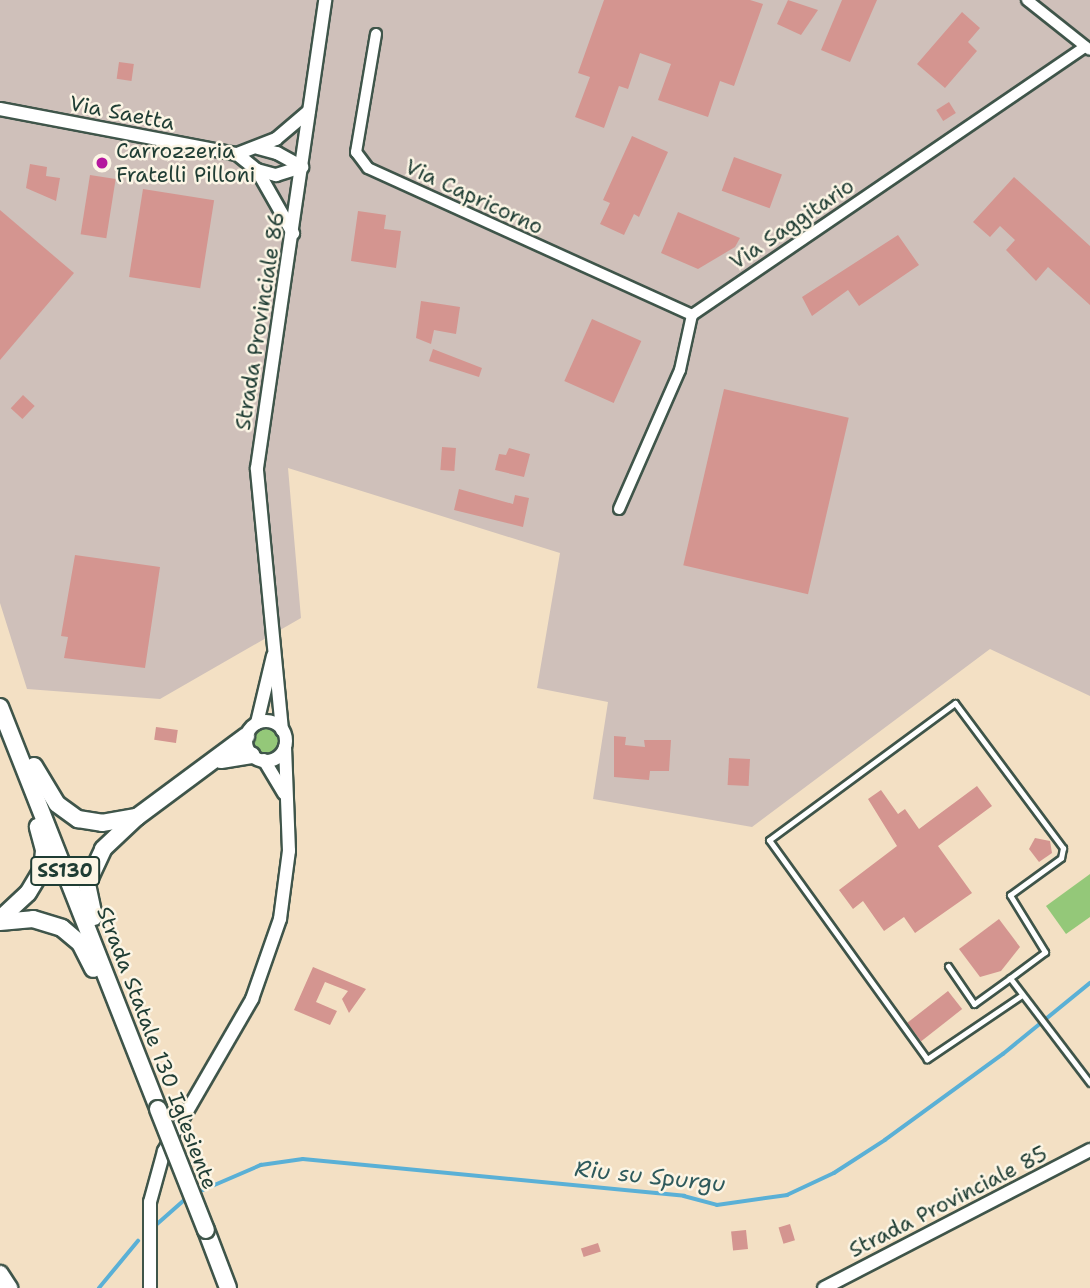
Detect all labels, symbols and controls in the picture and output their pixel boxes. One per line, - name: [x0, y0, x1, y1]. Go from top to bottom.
- street label: Via Saetta: [67, 90, 177, 136]
- place label: Carrozzeria Fratelli Pilloni: [116, 138, 255, 188]
- street label: Via Capricorno: [401, 154, 547, 240]
- marker: Carrozzeria Fratelli Pilloni: [94, 155, 110, 171]
- street label: Via Saggitario: [725, 173, 859, 275]
- street label: Strada Provinciale 86: [230, 210, 290, 432]
- road number: SS130: [30, 856, 100, 886]
- street label: Strada Statale 130 Iglesiente: [91, 903, 223, 1193]
- street label: Strada Provinciale 85: [845, 1141, 1051, 1263]
- water label: Riu su Spurgu: [573, 1154, 727, 1198]

